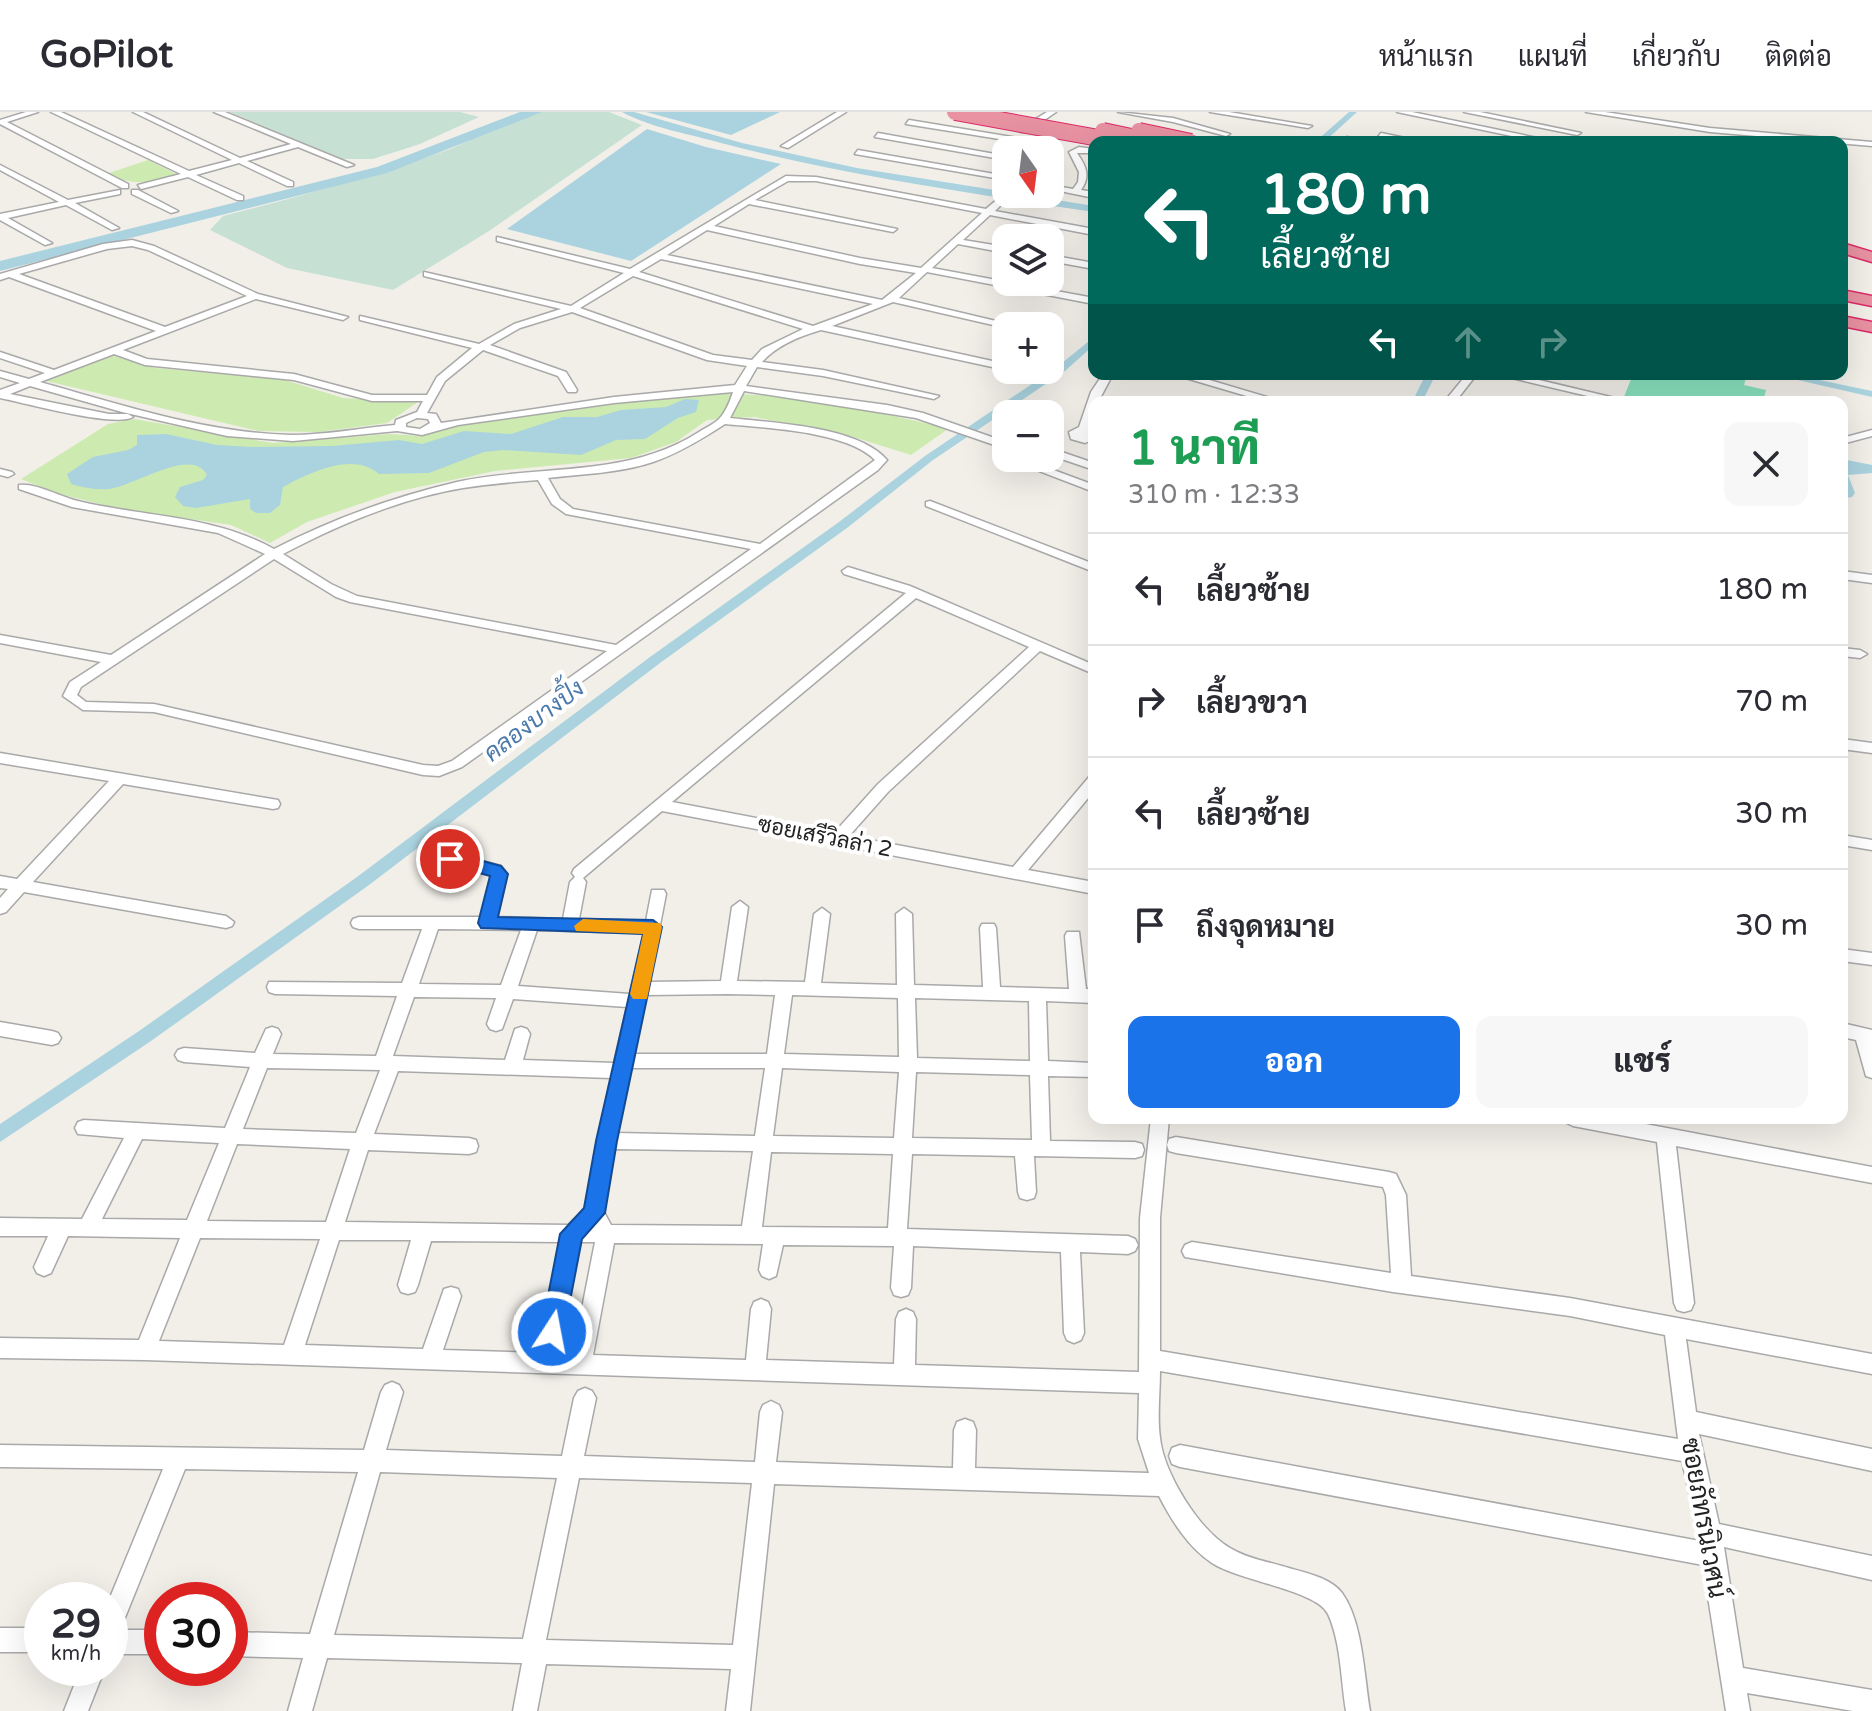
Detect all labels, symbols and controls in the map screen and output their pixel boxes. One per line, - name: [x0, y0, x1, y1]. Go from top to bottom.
- text: GoPilot: [40, 32, 173, 78]
- text: หน้าแรก: [1379, 40, 1474, 74]
- text: แผนที่: [1518, 40, 1588, 74]
- text: เกี่ยวกับ: [1632, 40, 1721, 74]
- text: ติดต่อ: [1765, 40, 1832, 74]
- north arrow: [992, 136, 1064, 208]
- map controls: [992, 136, 1064, 472]
- text: 180 m: [1260, 162, 1431, 229]
- icon: left: [1128, 168, 1232, 272]
- button: layers: [992, 224, 1064, 296]
- text: เลี้ยวซ้าย: [1260, 235, 1391, 278]
- button: +: [992, 312, 1064, 384]
- icon: left: [1362, 320, 1406, 364]
- icon: ahead: [1446, 320, 1490, 364]
- icon: right: [1530, 320, 1574, 364]
- button: −: [992, 400, 1064, 472]
- text: 1 นาที: [1128, 420, 1260, 478]
- button: close: [1724, 422, 1808, 506]
- text: 310 m · 12:33: [1128, 479, 1300, 510]
- icon: left: [1128, 567, 1172, 611]
- text: 180 m: [1716, 571, 1808, 608]
- text: เลี้ยวซ้าย: [1196, 573, 1310, 610]
- water label: คลองบางปิ้ง: [474, 668, 590, 768]
- icon: right: [1128, 679, 1172, 723]
- text: 70 m: [1735, 683, 1808, 720]
- text: เลี้ยวขวา: [1196, 685, 1308, 722]
- icon: left: [1128, 791, 1172, 835]
- text: 30 m: [1735, 795, 1808, 832]
- text: เลี้ยวซ้าย: [1196, 797, 1310, 834]
- street label: ซอยเสรีวิลล่า 2: [756, 810, 895, 863]
- pin: [416, 825, 484, 893]
- icon: arrive: [428, 837, 472, 881]
- icon: arrive: [1128, 903, 1172, 947]
- text: 30 m: [1735, 907, 1808, 944]
- text: ถึงจุดหมาย: [1196, 909, 1335, 946]
- button: ออก: [1128, 1016, 1460, 1108]
- button: แชร์: [1476, 1016, 1808, 1108]
- position arrow: [510, 1290, 594, 1374]
- street label: ซอยภัทรนิเวศน์: [1675, 1435, 1735, 1600]
- speed limit sign: 30: [144, 1582, 248, 1686]
- text: 29: [51, 1600, 101, 1648]
- text: km/h: [51, 1642, 101, 1666]

